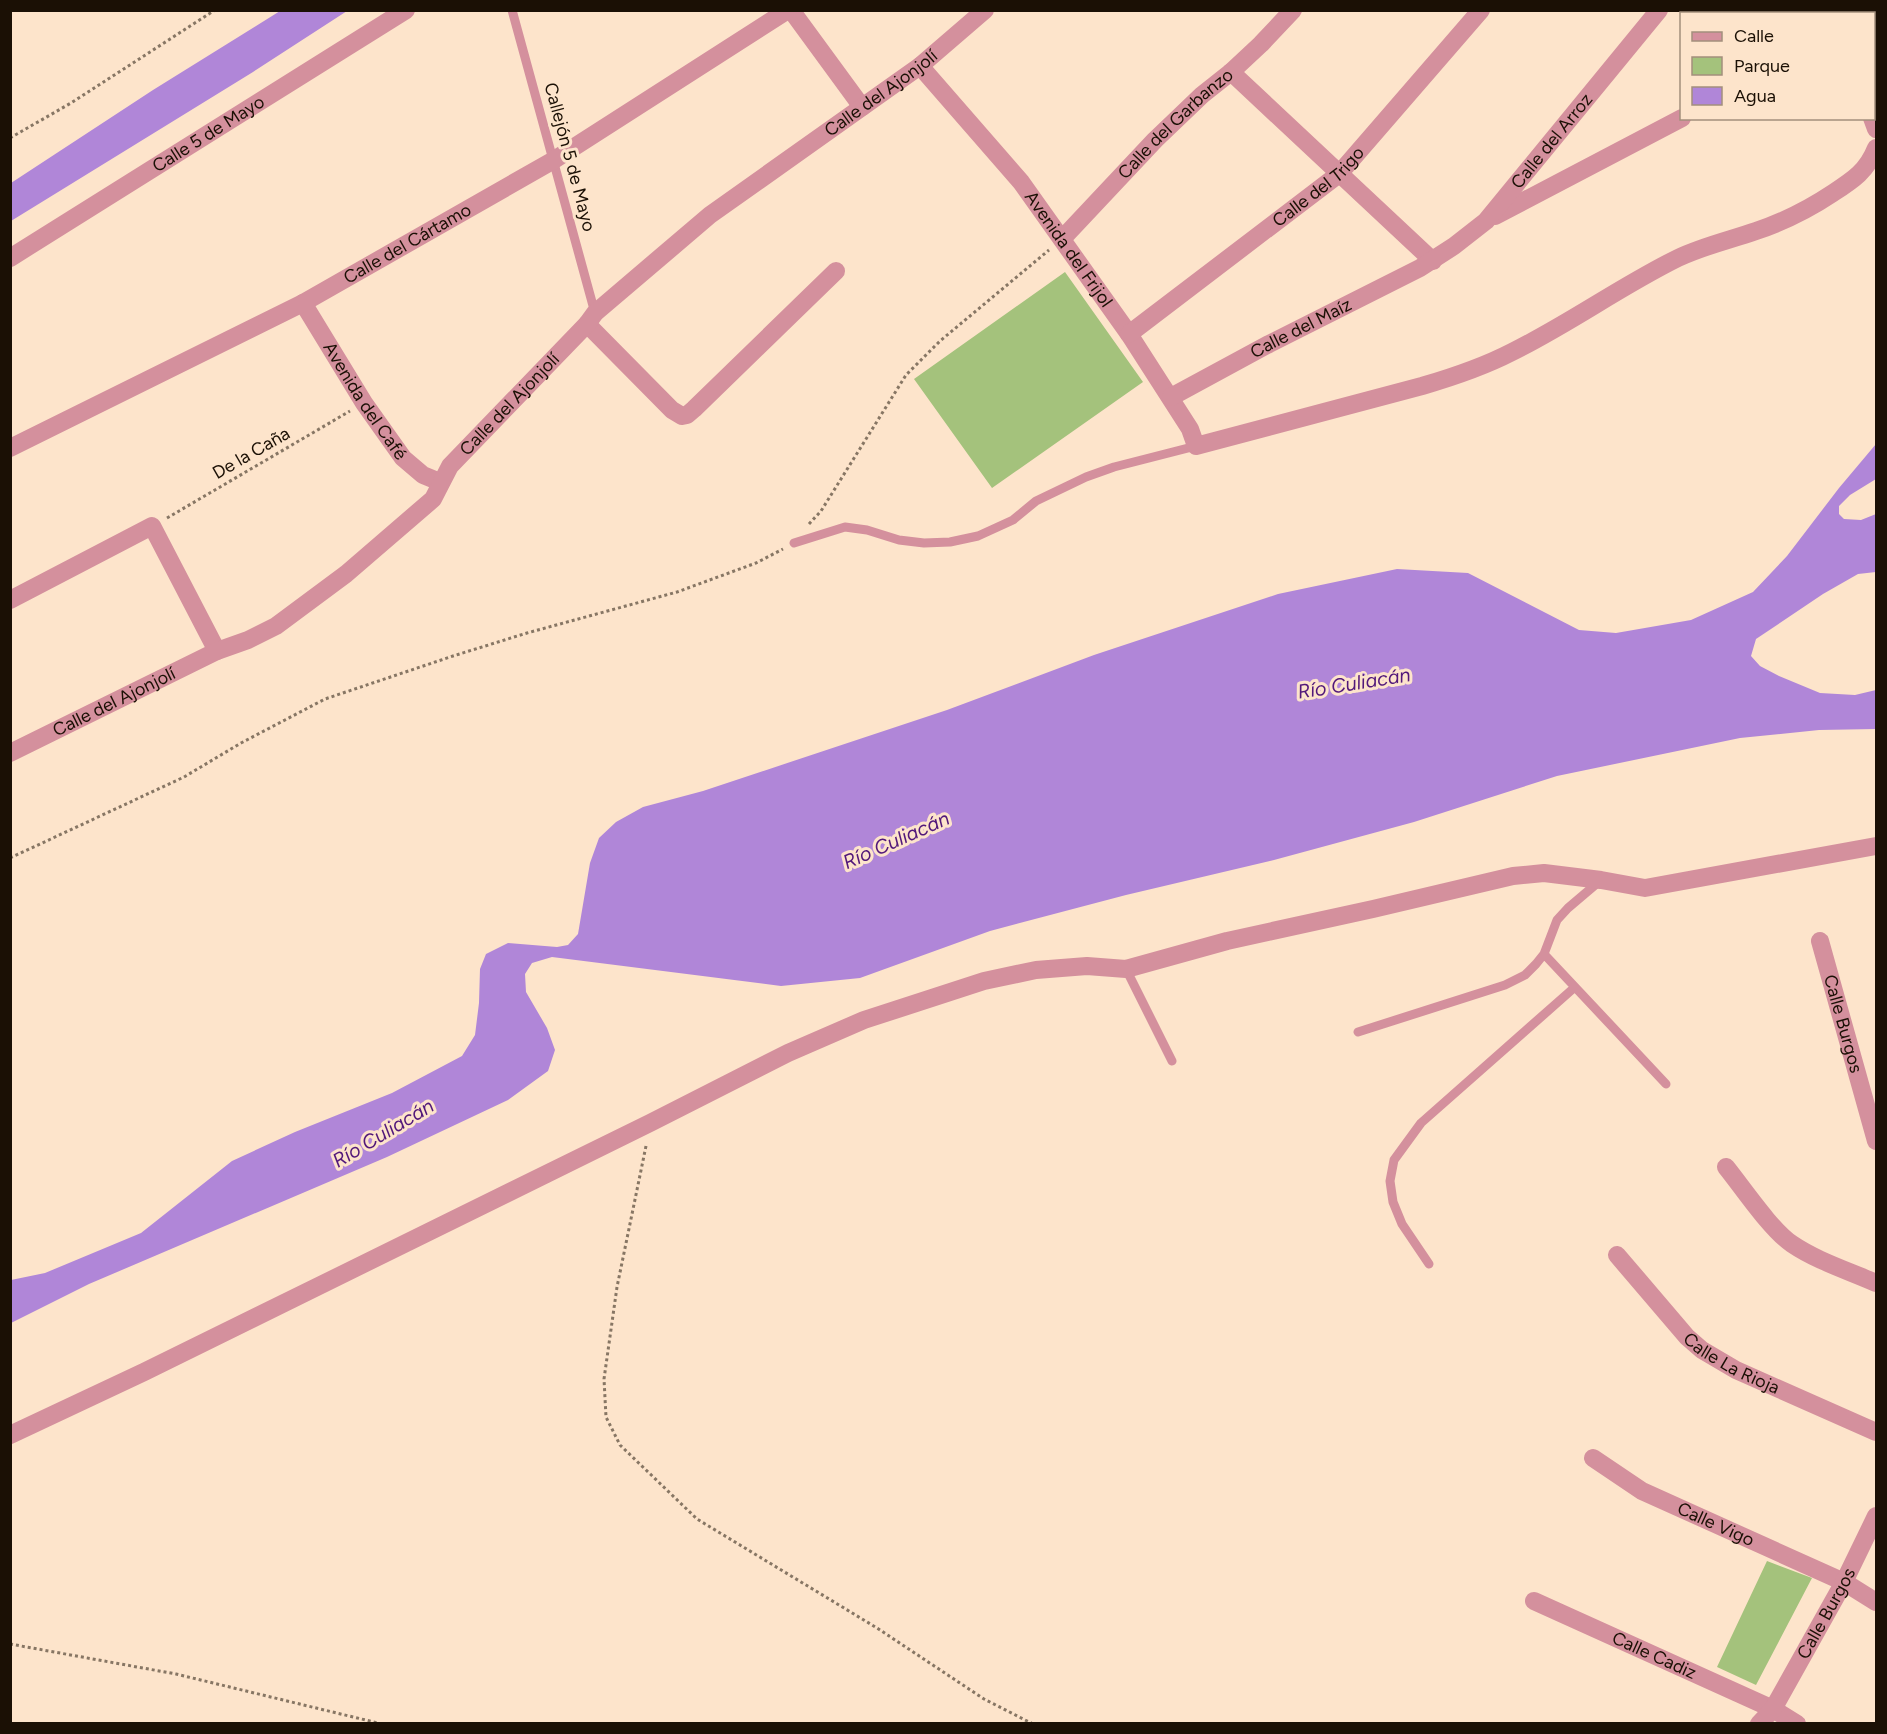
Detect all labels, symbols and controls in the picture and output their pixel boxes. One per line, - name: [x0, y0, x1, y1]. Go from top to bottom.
- legend: [1680, 12, 1875, 120]
- text: Calle: [1734, 25, 1774, 47]
- street label: Calle del Ajonjolí: [820, 44, 943, 141]
- text: Parque: [1734, 55, 1790, 77]
- street label: Calle del Garbanzo: [1113, 64, 1238, 184]
- street label: Callejón 5 de Mayo: [540, 80, 600, 234]
- text: Agua: [1734, 85, 1776, 107]
- street label: Calle del Arroz: [1506, 89, 1597, 193]
- street label: Calle 5 de Mayo: [148, 90, 268, 177]
- street label: Calle del Trigo: [1268, 142, 1369, 232]
- street label: Avenida del Frijol: [1020, 187, 1117, 311]
- street label: Calle del Cártamo: [340, 199, 475, 289]
- street label: Calle del Maíz: [1246, 293, 1355, 363]
- street label: Avenida del Café: [318, 338, 412, 464]
- street label: Calle del Ajonjolí: [455, 348, 565, 460]
- street label: De la Caña: [208, 422, 294, 484]
- street label: Calle del Ajonjolí: [49, 662, 180, 741]
- water label: Río Culiacán: [1296, 662, 1412, 704]
- water label: Río Culiacán: [839, 806, 953, 874]
- street label: Calle Burgos: [1819, 972, 1867, 1075]
- water label: Río Culiacán: [328, 1093, 438, 1173]
- street label: Calle La Rioja: [1679, 1328, 1783, 1399]
- street label: Calle Vigo: [1674, 1497, 1758, 1551]
- street label: Calle Burgos: [1792, 1564, 1860, 1663]
- street label: Calle Cadiz: [1609, 1627, 1700, 1684]

